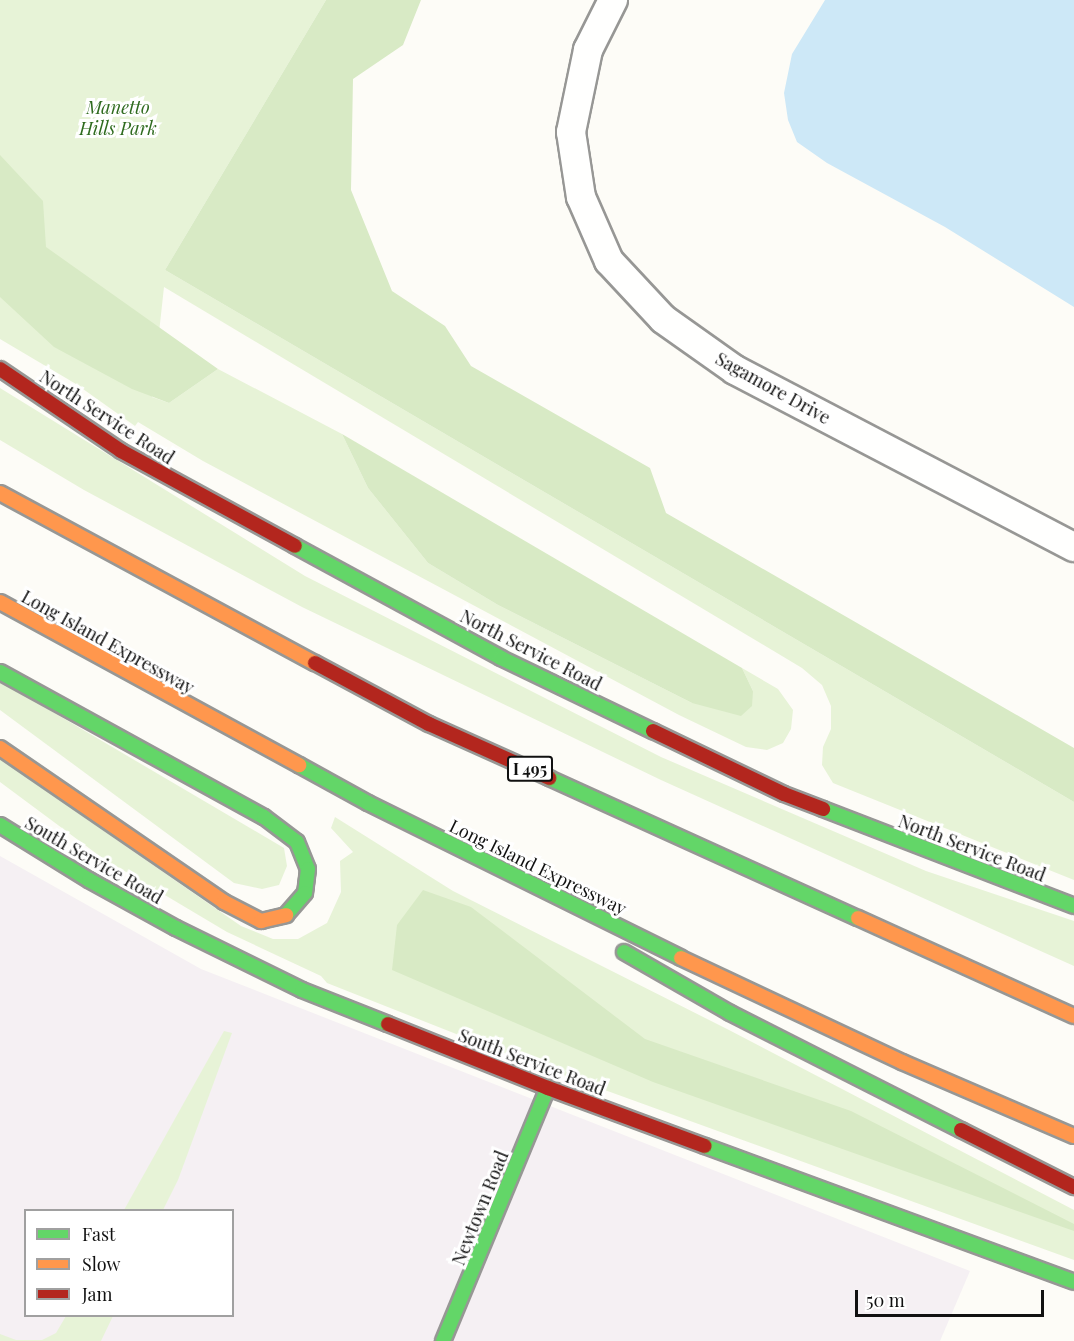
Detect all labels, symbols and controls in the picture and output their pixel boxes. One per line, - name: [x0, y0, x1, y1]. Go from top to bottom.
- park label: Manetto Hills Park: [79, 97, 157, 140]
- street label: Sagamore Drive: [712, 348, 834, 428]
- street label: North Service Road: [36, 365, 178, 469]
- street label: Long Island Expressway: [18, 585, 198, 699]
- street label: North Service Road: [457, 605, 605, 695]
- road number: I 495: [506, 756, 554, 782]
- street label: North Service Road: [895, 810, 1049, 886]
- street label: South Service Road: [21, 812, 167, 908]
- street label: Long Island Expressway: [446, 815, 630, 919]
- street label: South Service Road: [455, 1024, 609, 1100]
- street label: Newtown Road: [447, 1148, 513, 1268]
- legend: [24, 1209, 234, 1317]
- text: Fast: [82, 1222, 115, 1246]
- text: Slow: [82, 1252, 120, 1276]
- scale bar: [858, 1278, 1047, 1316]
- text: Jam: [82, 1282, 112, 1306]
- text: 50 m: [866, 1288, 905, 1312]

